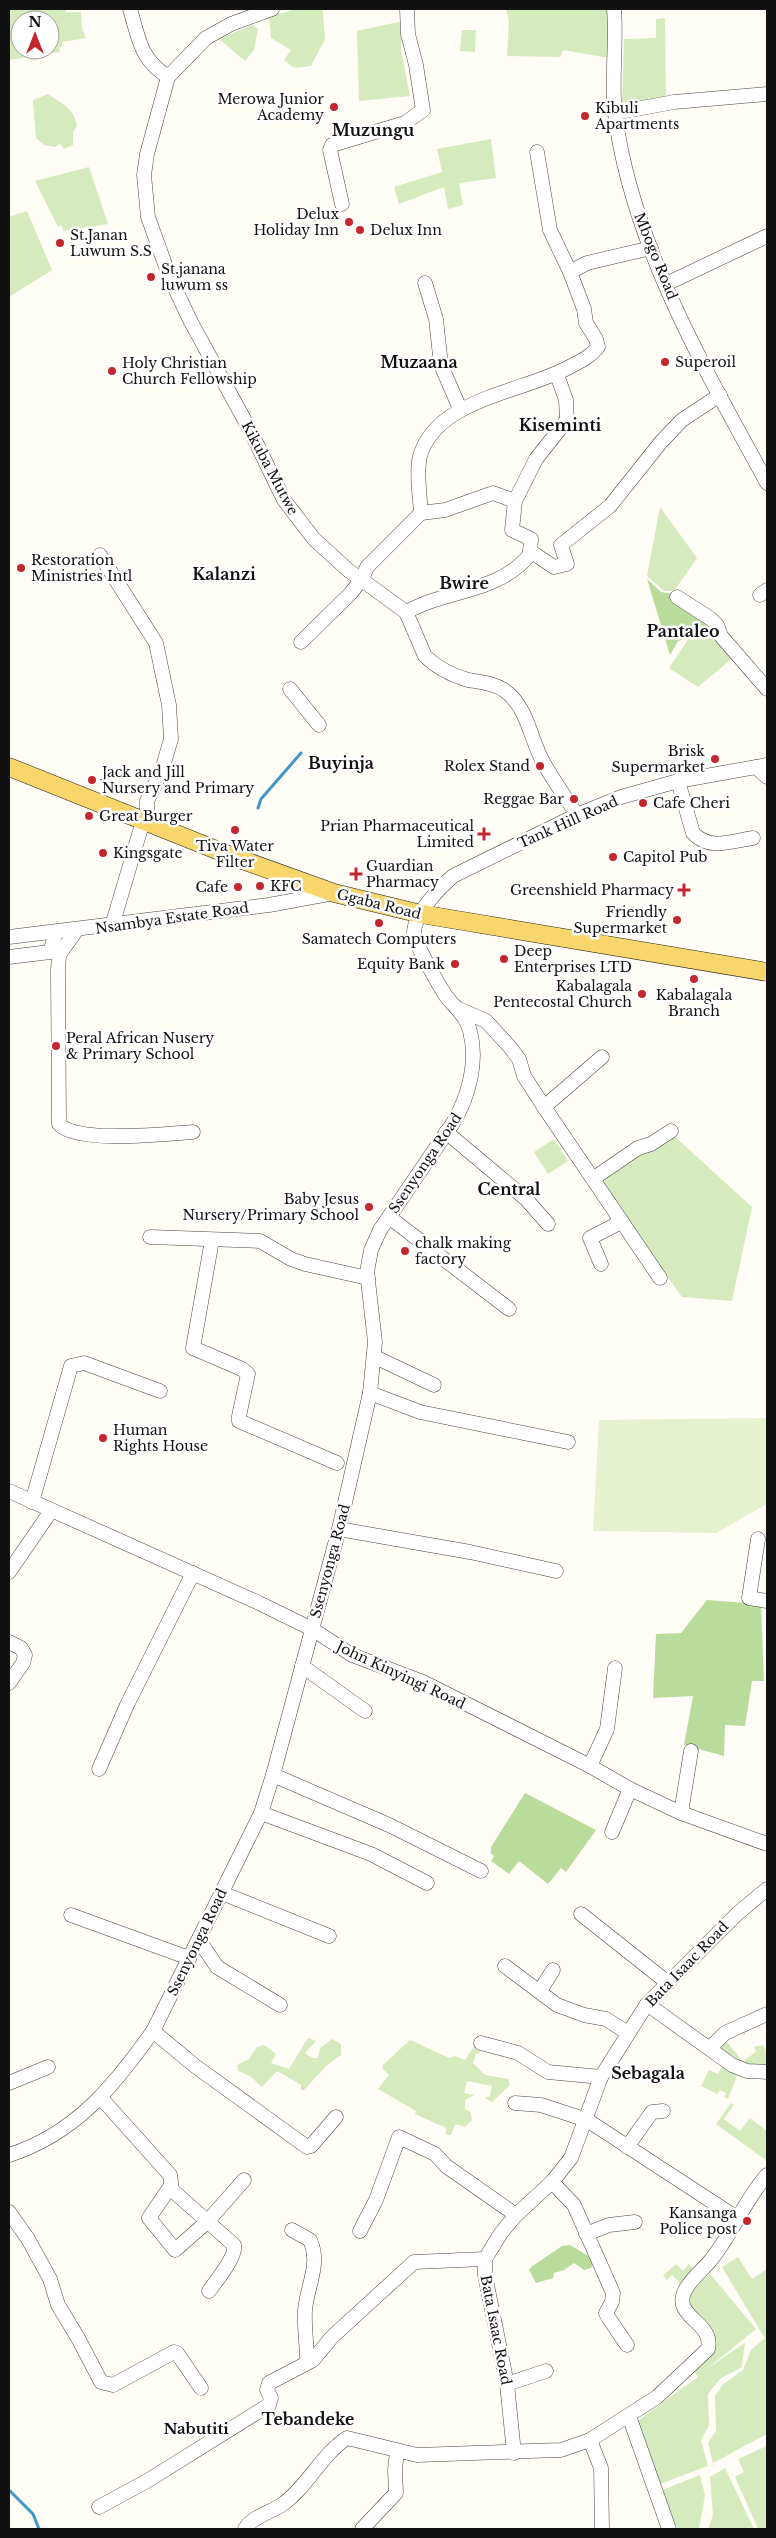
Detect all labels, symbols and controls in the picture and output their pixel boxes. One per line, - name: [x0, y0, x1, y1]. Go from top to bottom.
- north arrow: [10, 10, 60, 60]
- text: N: [28, 13, 42, 31]
- place label: Merowa Junior Academy: [217, 90, 324, 124]
- place label: Kibuli Apartments: [594, 99, 679, 133]
- marker: Merowa Junior Academy: [328, 101, 340, 113]
- marker: Kibuli Apartments: [579, 110, 591, 122]
- district label: Muzungu: [332, 120, 415, 140]
- place label: Delux Holiday Inn: [253, 205, 339, 239]
- street label: Mbogo Road: [630, 210, 682, 303]
- marker: Delux Holiday Inn: [343, 216, 355, 228]
- place label: Delux Inn: [370, 221, 442, 239]
- marker: Delux Inn: [354, 224, 366, 236]
- place label: St.Janan Luwum S.S: [70, 226, 152, 260]
- marker: St.Janan Luwum S.S: [54, 237, 66, 249]
- place label: St.janana luwum ss: [161, 260, 228, 294]
- marker: St.janana luwum ss: [145, 271, 157, 283]
- district label: Muzaana: [380, 352, 458, 372]
- place label: Superoil: [675, 353, 736, 371]
- place label: Holy Christian Church Fellowship: [122, 354, 257, 388]
- marker: Superoil: [659, 356, 671, 368]
- marker: Holy Christian Church Fellowship: [106, 365, 118, 377]
- district label: Kiseminti: [519, 415, 602, 435]
- street label: Kikuba Mutwe: [238, 418, 302, 518]
- place label: Restoration Ministries Intl: [31, 551, 133, 585]
- marker: Restoration Ministries Intl: [15, 562, 27, 574]
- district label: Kalanzi: [192, 564, 256, 584]
- district label: Bwire: [439, 573, 489, 593]
- district label: Pantaleo: [646, 621, 720, 641]
- place label: Brisk Supermarket: [612, 742, 706, 776]
- district label: Buyinja: [308, 753, 374, 773]
- marker: Brisk Supermarket: [709, 753, 721, 765]
- place label: Rolex Stand: [444, 757, 531, 775]
- marker: Rolex Stand: [534, 760, 546, 772]
- place label: Jack and Jill Nursery and Primary: [100, 763, 254, 797]
- marker: Jack and Jill Nursery and Primary: [86, 774, 98, 786]
- place label: Reggae Bar: [483, 790, 564, 808]
- street label: Tank Hill Road: [515, 792, 621, 852]
- marker: Reggae Bar: [568, 793, 580, 805]
- place label: Cafe Cheri: [653, 794, 730, 812]
- marker: Cafe Cheri: [637, 797, 649, 809]
- place label: Great Burger: [99, 807, 193, 825]
- marker: Great Burger: [83, 810, 95, 822]
- place label: Prian Pharmaceutical Limited: [320, 817, 475, 851]
- marker: Tiva Water Filter: [229, 824, 241, 836]
- marker: Prian Pharmaceutical Limited: [478, 828, 490, 840]
- place label: Tiva Water Filter: [196, 837, 274, 871]
- place label: Kingsgate: [113, 844, 183, 862]
- marker: Kingsgate: [97, 847, 109, 859]
- place label: Capitol Pub: [623, 848, 707, 866]
- marker: Capitol Pub: [607, 851, 619, 863]
- place label: Guardian Pharmacy: [366, 857, 439, 891]
- marker: Guardian Pharmacy: [350, 868, 362, 880]
- place label: KFC: [270, 877, 302, 895]
- place label: Cafe: [195, 878, 228, 896]
- marker: KFC: [254, 880, 266, 892]
- marker: Cafe: [232, 881, 244, 893]
- place label: Greenshield Pharmacy: [510, 881, 674, 899]
- marker: Greenshield Pharmacy: [678, 884, 690, 896]
- street label: Ggaba Road: [335, 885, 424, 923]
- street label: Nsambya Estate Road: [94, 898, 250, 938]
- place label: Friendly Supermarket: [574, 903, 668, 937]
- marker: Friendly Supermarket: [671, 914, 683, 926]
- marker: Samatech Computers: [373, 917, 385, 929]
- place label: Samatech Computers: [302, 930, 456, 948]
- place label: Deep Enterprises LTD: [514, 942, 632, 976]
- marker: Deep Enterprises LTD: [498, 953, 510, 965]
- place label: Equity Bank: [357, 955, 445, 973]
- marker: Equity Bank: [449, 958, 461, 970]
- marker: Kabalagala Branch: [688, 973, 700, 985]
- place label: Kabalagala Pentecostal Church: [493, 977, 632, 1011]
- place label: Kabalagala Branch: [656, 986, 732, 1020]
- marker: Kabalagala Pentecostal Church: [636, 988, 648, 1000]
- place label: Peral African Nusery & Primary School: [66, 1029, 214, 1063]
- marker: Peral African Nusery & Primary School: [50, 1040, 62, 1052]
- street label: Ssenyonga Road: [385, 1109, 466, 1217]
- district label: Central: [477, 1179, 541, 1199]
- place label: Baby Jesus Nursery/Primary School: [182, 1190, 359, 1224]
- marker: Baby Jesus Nursery/Primary School: [363, 1201, 375, 1213]
- place label: chalk making factory: [415, 1234, 512, 1268]
- marker: chalk making factory: [399, 1245, 411, 1257]
- place label: Human Rights House: [113, 1421, 208, 1455]
- marker: Human Rights House: [97, 1432, 109, 1444]
- street label: Ssenyonga Road: [306, 1501, 354, 1620]
- street label: John Kinyingi Road: [332, 1636, 469, 1713]
- street label: Ssenyonga Road: [163, 1885, 231, 1999]
- street label: Bata Isaac Road: [642, 1917, 733, 2010]
- district label: Sebagala: [611, 2063, 685, 2083]
- place label: Kansanga Police post: [659, 2204, 738, 2238]
- marker: Kansanga Police post: [741, 2215, 753, 2227]
- street label: Bata Isaac Road: [476, 2273, 516, 2387]
- district label: Tebandeke: [262, 2409, 354, 2429]
- district label: Nabutiti: [163, 2419, 229, 2438]

